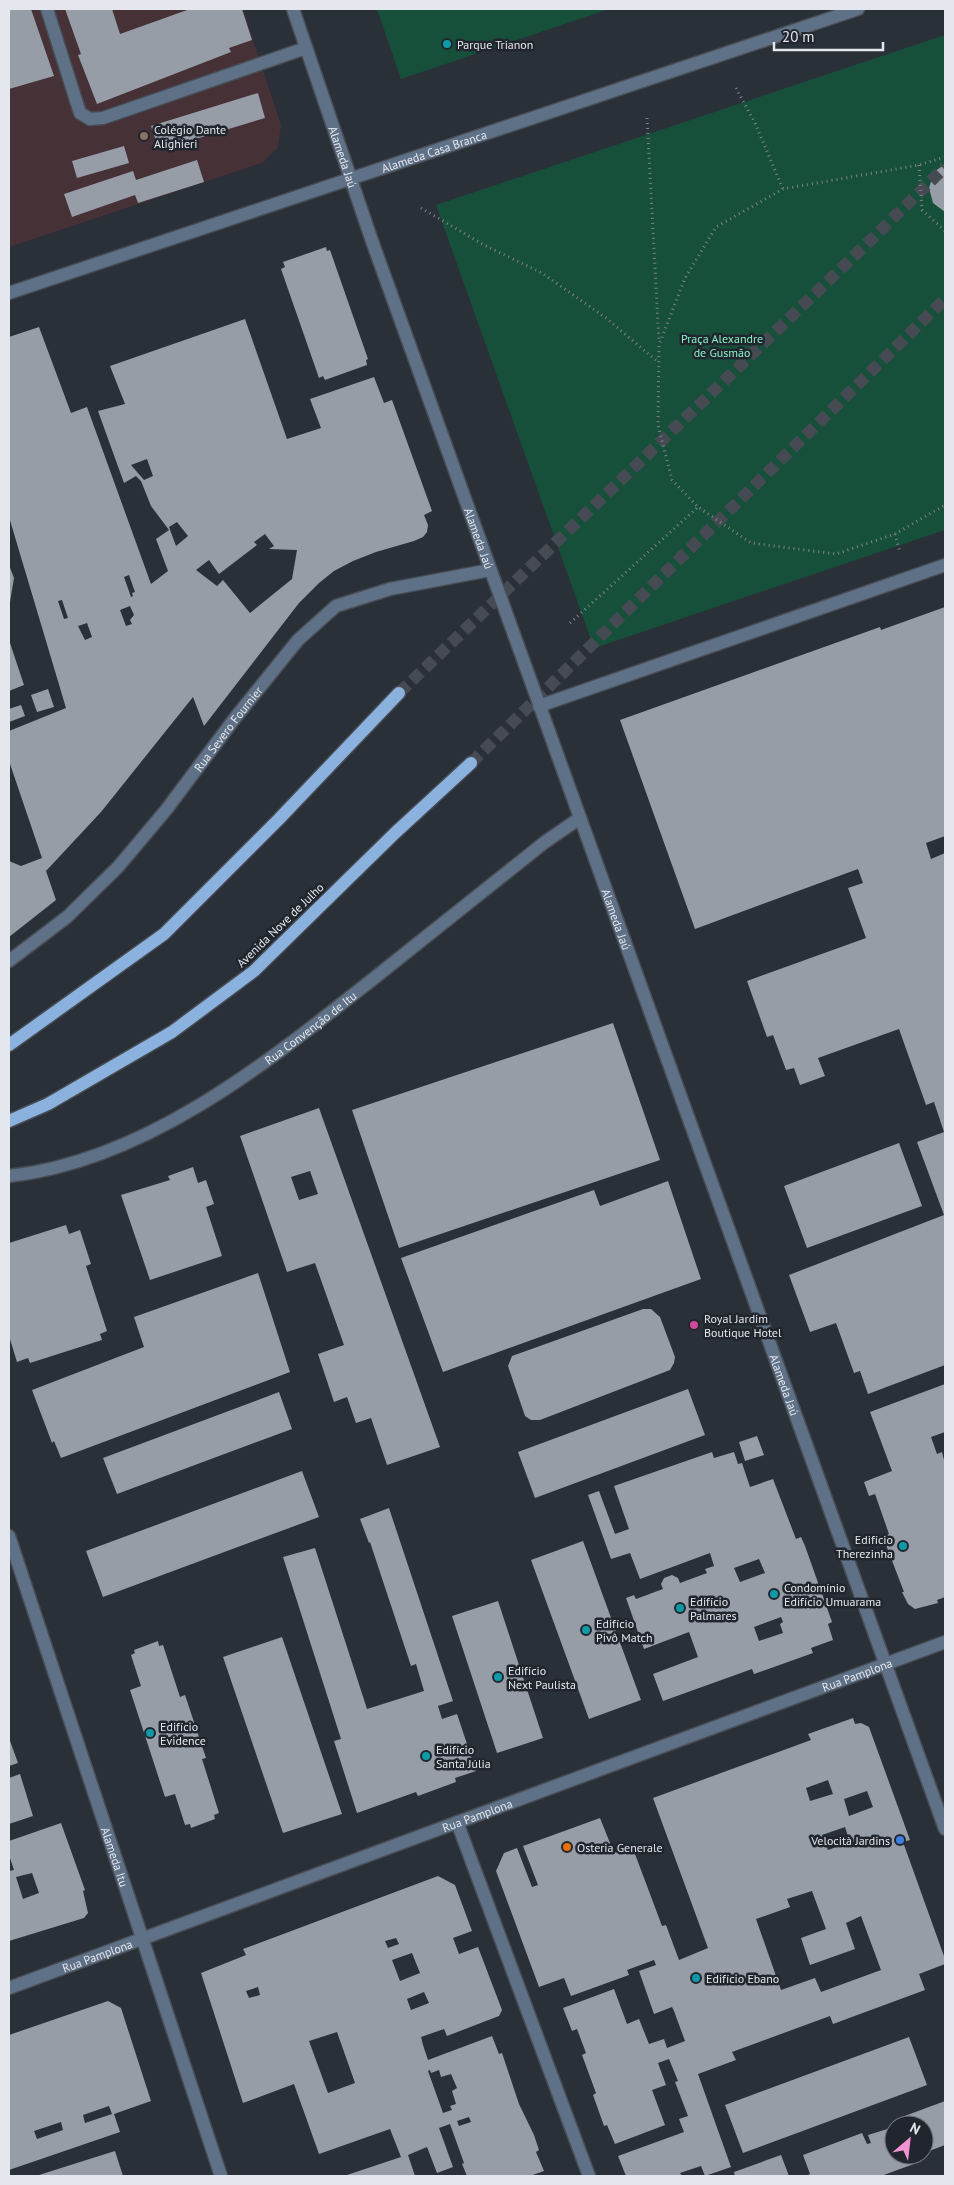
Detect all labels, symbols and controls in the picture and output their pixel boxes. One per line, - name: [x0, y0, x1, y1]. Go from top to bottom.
- scale bar: [774, 20, 883, 52]
- text: 20 m: [782, 27, 815, 46]
- place label: Parque Trianon: [457, 37, 533, 52]
- marker: Parque Trianon: [441, 38, 453, 50]
- place label: Colégio Dante Alighieri: [154, 122, 226, 151]
- street label: Alameda Jaú: [326, 124, 361, 189]
- street label: Alameda Casa Branca: [379, 126, 488, 175]
- marker: Colégio Dante Alighieri: [138, 130, 150, 142]
- park label: Praça Alexandre de Gusmão: [681, 331, 763, 360]
- street label: Alameda Jaú: [461, 506, 497, 571]
- street label: Rua Severo Fournier: [190, 683, 265, 774]
- street label: Avenida Nove de Julho: [233, 880, 327, 970]
- street label: Alameda Jaú: [599, 887, 635, 952]
- street label: Rua Convenção de Itu: [261, 988, 359, 1067]
- place label: Royal Jardim Boutique Hotel: [704, 1311, 782, 1340]
- marker: Royal Jardim Boutique Hotel: [688, 1319, 700, 1331]
- street label: Alameda Jaú: [767, 1352, 803, 1417]
- place label: Edifício Therezinha: [836, 1532, 893, 1561]
- marker: Edifício Therezinha: [897, 1540, 909, 1552]
- place label: Condomínio Edifício Umuarama: [784, 1580, 881, 1609]
- marker: Condomínio Edifício Umuarama: [768, 1588, 780, 1600]
- place label: Edifício Palmares: [690, 1594, 737, 1623]
- marker: Edifício Palmares: [674, 1602, 686, 1614]
- place label: Edifício Pivô Match: [596, 1616, 653, 1645]
- marker: Edifício Pivô Match: [580, 1624, 592, 1636]
- street label: Rua Pamplona: [820, 1655, 894, 1694]
- place label: Edifício Next Paulista: [508, 1663, 576, 1692]
- marker: Edifício Next Paulista: [492, 1671, 504, 1683]
- place label: Edifício Evidence: [160, 1719, 206, 1748]
- marker: Edifício Evidence: [144, 1727, 156, 1739]
- place label: Edifício Santa Júlia: [436, 1742, 491, 1771]
- marker: Edifício Santa Júlia: [420, 1750, 432, 1762]
- street label: Rua Pamplona: [440, 1795, 514, 1835]
- street label: Alameda Itu: [98, 1825, 132, 1889]
- place label: Velocità Jardins: [810, 1833, 890, 1848]
- marker: Velocità Jardins: [894, 1834, 906, 1846]
- place label: Osteria Generale: [577, 1840, 662, 1855]
- marker: Osteria Generale: [561, 1841, 573, 1853]
- street label: Rua Pamplona: [60, 1936, 134, 1975]
- place label: Edifício Ebano: [706, 1971, 779, 1986]
- marker: Edifício Ebano: [690, 1972, 702, 1984]
- north arrow: [884, 2115, 934, 2165]
- text: N: [907, 2118, 923, 2139]

